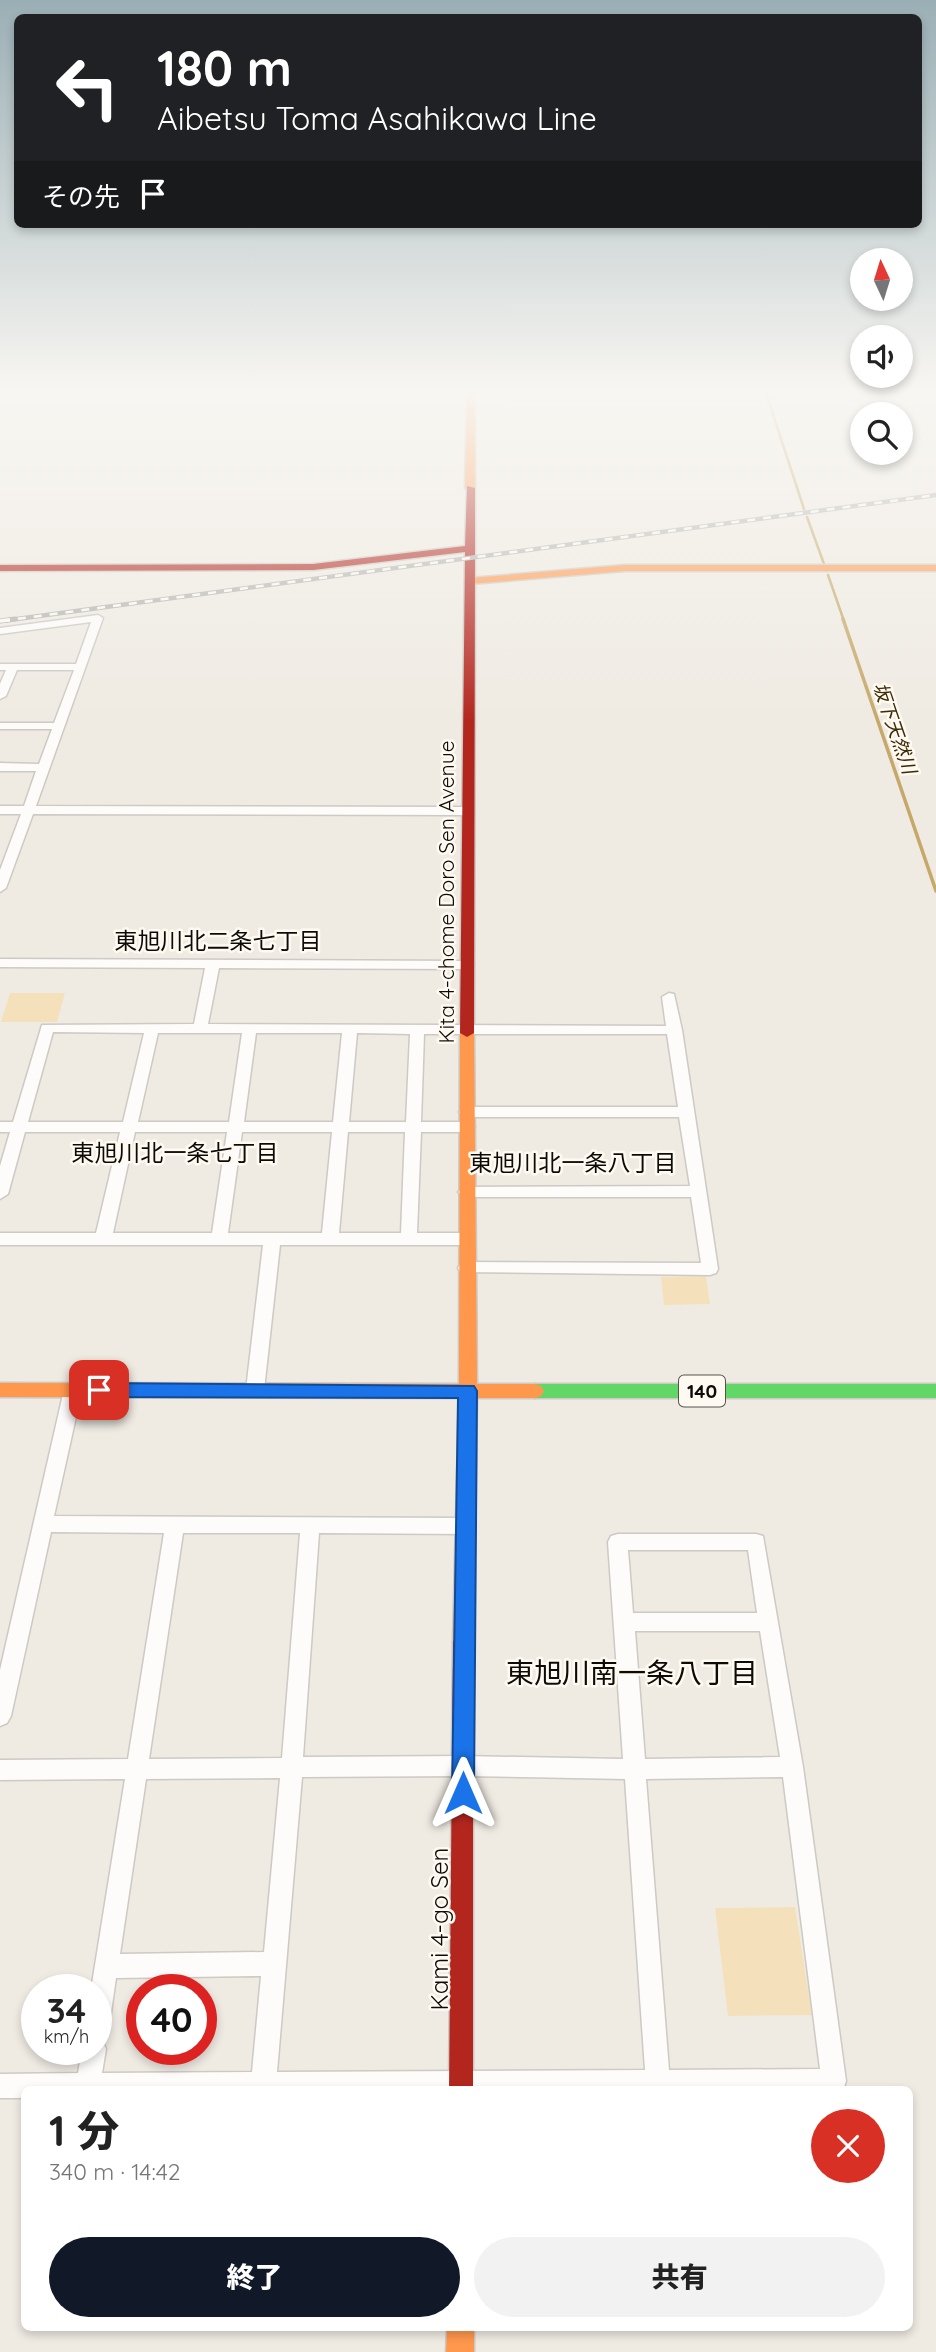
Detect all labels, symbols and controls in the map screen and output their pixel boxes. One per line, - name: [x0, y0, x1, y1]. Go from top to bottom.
- text: 180 m: [157, 37, 292, 98]
- icon: left: [42, 42, 133, 133]
- text: Aibetsu Toma Asahikawa Line: [157, 98, 597, 138]
- icon: arrive: [134, 175, 172, 213]
- text: その先: [42, 180, 120, 213]
- north arrow: [850, 248, 914, 312]
- map controls: [850, 248, 913, 465]
- button: sound: [850, 325, 913, 388]
- button: search: [850, 402, 913, 465]
- water label: 坂下天然川: [868, 679, 922, 779]
- street label: Kita 4-chome Doro Sen Avenue: [433, 740, 459, 1044]
- district label: 東旭川北二条七丁目: [115, 926, 322, 955]
- district label: 東旭川北一条七丁目: [72, 1138, 279, 1167]
- district label: 東旭川北一条八丁目: [470, 1148, 677, 1177]
- pin: [69, 1360, 129, 1420]
- icon: arrive: [80, 1371, 118, 1409]
- road number: 140: [679, 1376, 725, 1406]
- district label: 東旭川南一条八丁目: [506, 1655, 758, 1690]
- position arrow: [426, 1756, 500, 1830]
- street label: Kami 4-go Sen: [424, 1848, 454, 2010]
- speed limit sign: 40: [126, 1974, 217, 2065]
- text: 34: [47, 1988, 86, 2032]
- text: km/h: [44, 2025, 89, 2048]
- text: 1 分: [49, 2104, 119, 2157]
- button: close: [811, 2109, 885, 2183]
- text: 340 m · 14:42: [49, 2157, 181, 2186]
- button: 終了: [49, 2237, 460, 2317]
- button: 共有: [474, 2237, 885, 2317]

